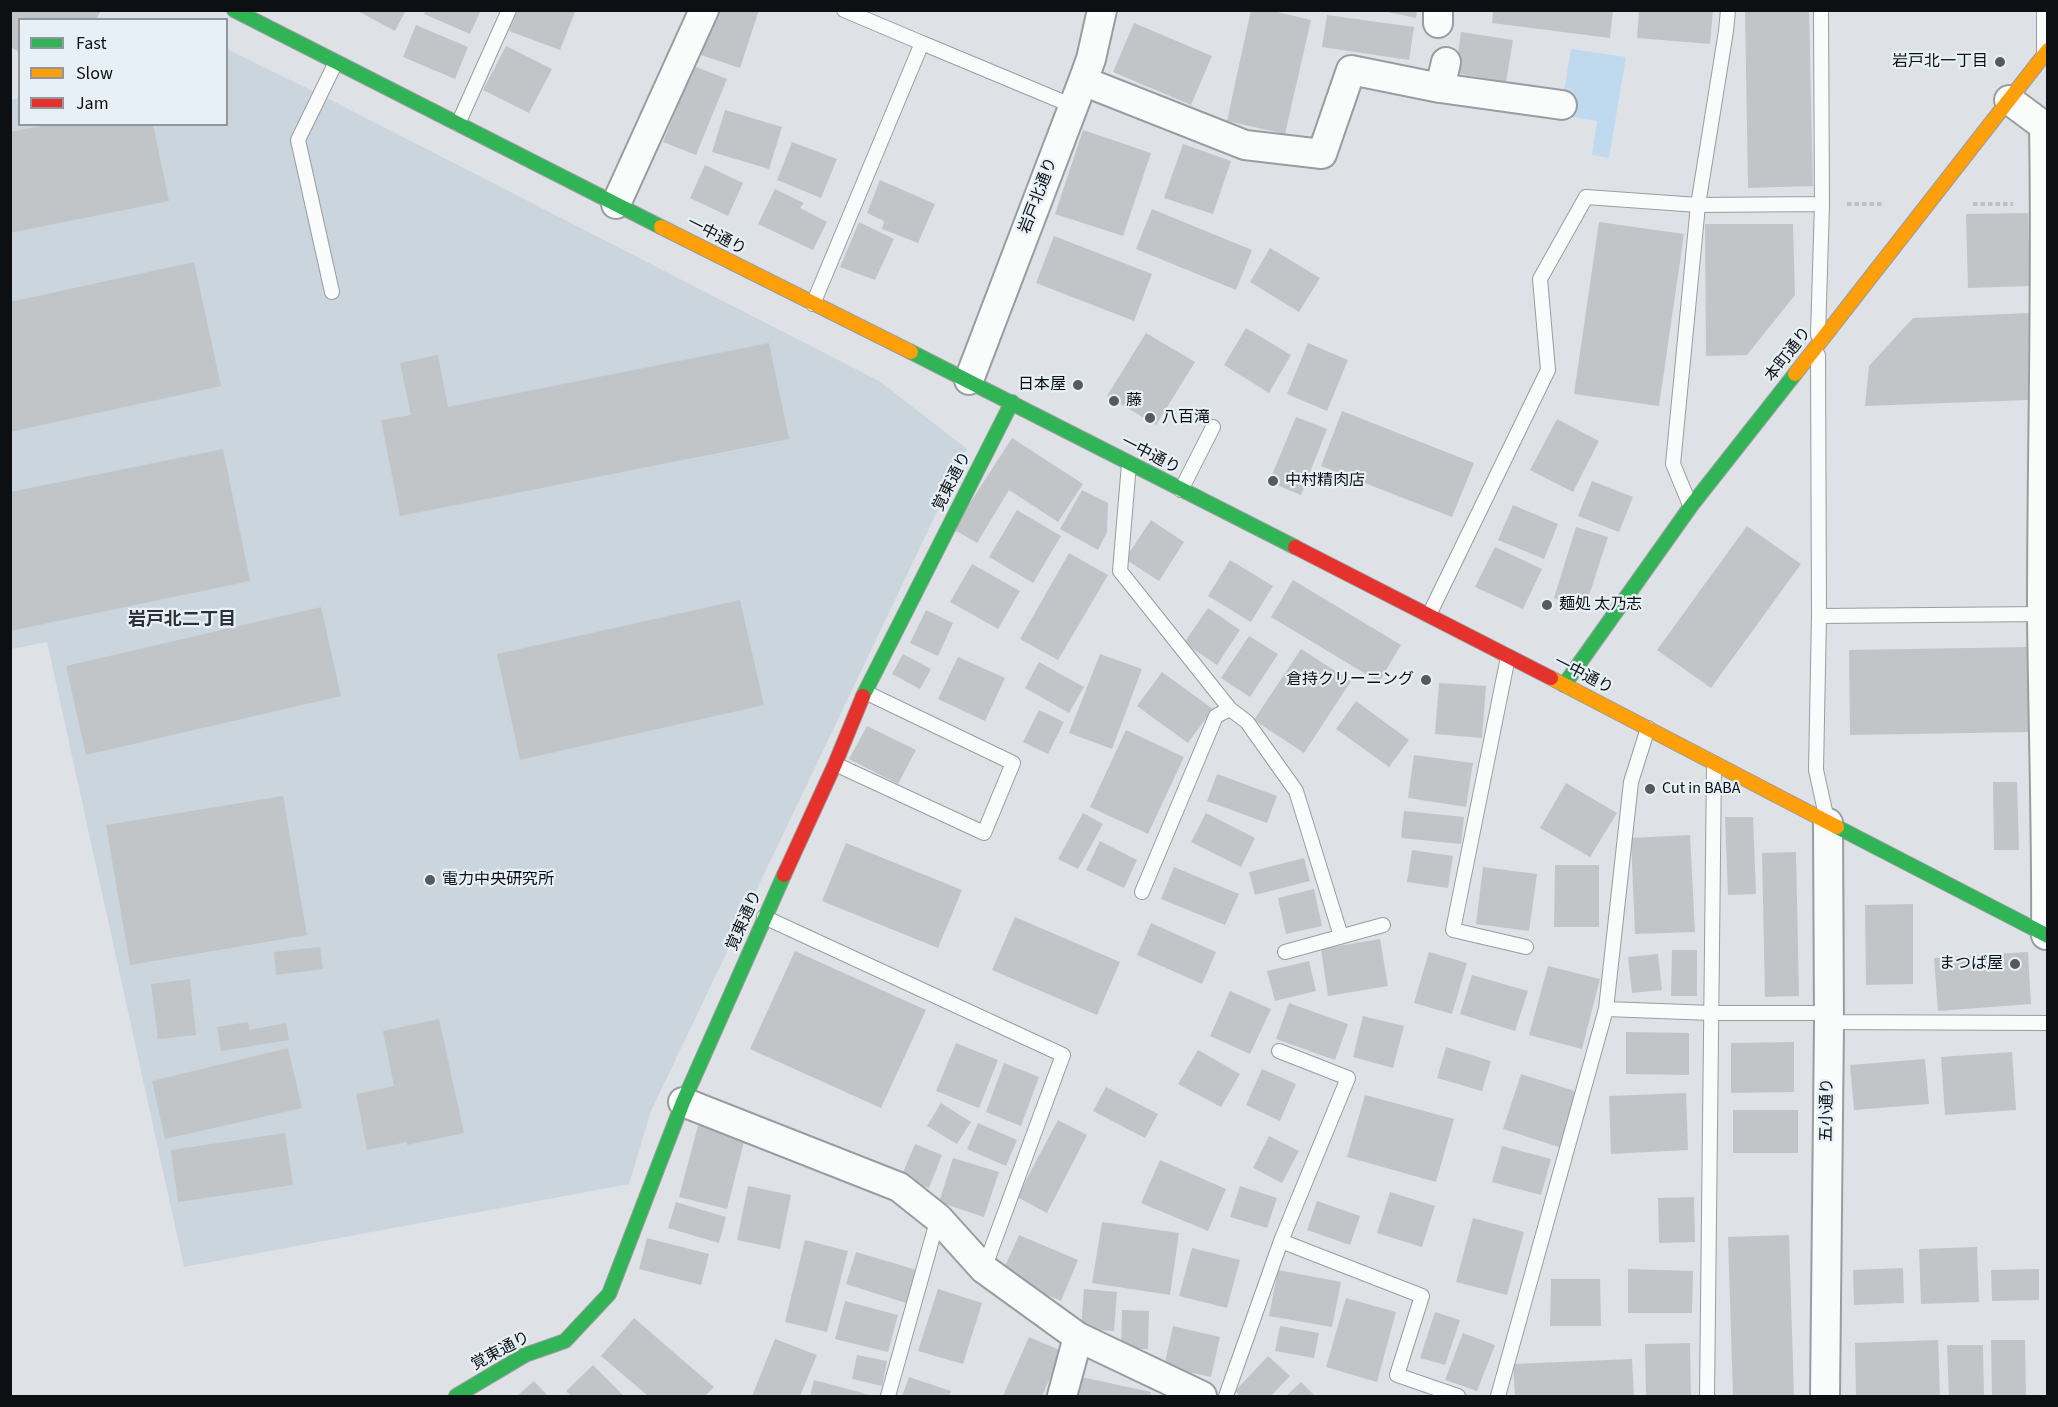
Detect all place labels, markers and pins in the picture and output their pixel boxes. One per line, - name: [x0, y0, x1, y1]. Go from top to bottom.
- place label: 岩戸北一丁目: [1892, 52, 1988, 72]
- marker: 岩戸北一丁目: [1993, 55, 2007, 69]
- place label: 日本屋: [1018, 375, 1066, 395]
- marker: 日本屋: [1071, 378, 1085, 392]
- place label: 藤: [1126, 391, 1142, 411]
- marker: 藤: [1107, 394, 1121, 408]
- place label: 八百滝: [1162, 408, 1210, 428]
- marker: 八百滝: [1143, 411, 1157, 425]
- place label: 中村精肉店: [1285, 471, 1365, 491]
- marker: 中村精肉店: [1266, 474, 1280, 488]
- place label: 麺処 太乃志: [1559, 595, 1642, 615]
- marker: 麺処 太乃志: [1540, 598, 1554, 612]
- place label: 倉持クリーニング: [1286, 670, 1414, 690]
- marker: 倉持クリーニング: [1419, 673, 1433, 687]
- place label: Cut in BABA: [1662, 779, 1740, 799]
- marker: Cut in BABA: [1643, 782, 1657, 796]
- place label: 電力中央研究所: [442, 870, 554, 890]
- marker: 電力中央研究所: [423, 873, 437, 887]
- place label: まつば屋: [1939, 954, 2003, 974]
- marker: まつば屋: [2008, 957, 2022, 971]

